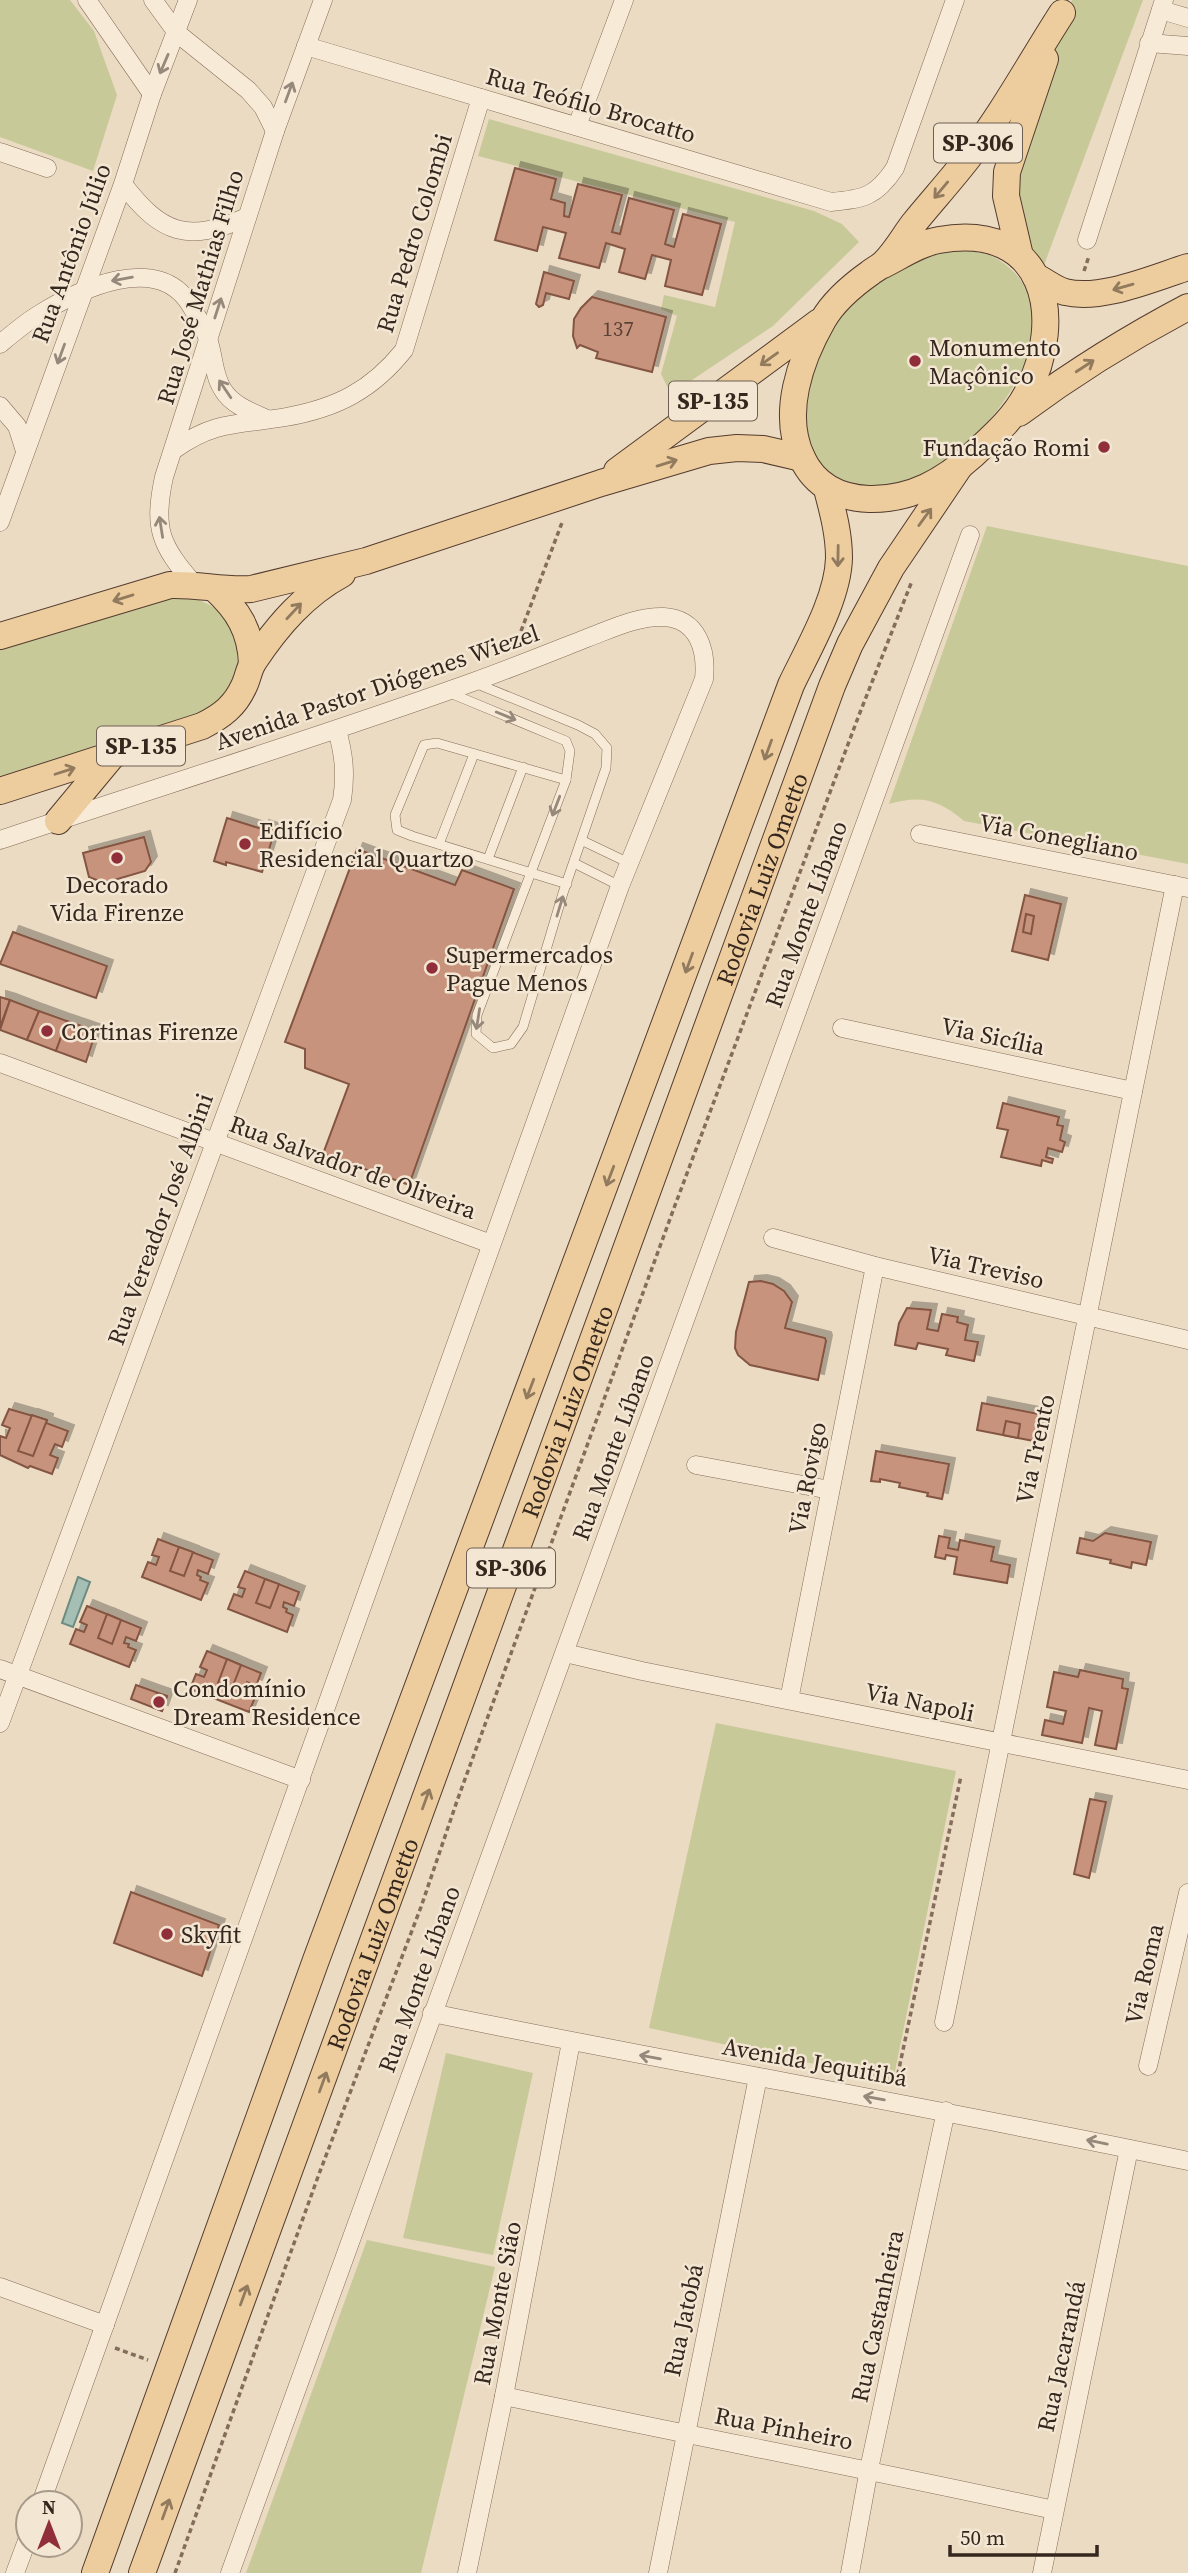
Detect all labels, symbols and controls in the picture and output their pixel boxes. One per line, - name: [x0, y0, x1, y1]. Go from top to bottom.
- one-way arrow: [157, 53, 170, 74]
- street label: Rua Teófilo Brocatto: [482, 59, 700, 151]
- one-way arrow: [284, 82, 296, 104]
- road number: SP-306: [934, 124, 1022, 162]
- street label: Rua Pedro Colombi: [368, 129, 460, 337]
- street label: Rua Antônio Júlio: [23, 159, 119, 347]
- street label: Rua José Mathias Filho: [149, 166, 251, 408]
- one-way arrow: [933, 181, 949, 199]
- one-way arrow: [111, 273, 134, 286]
- one-way arrow: [1112, 282, 1134, 295]
- one-way arrow: [213, 298, 226, 320]
- house number: 137: [602, 314, 634, 343]
- place label: Monumento Maçônico: [929, 331, 1061, 392]
- one-way arrow: [53, 343, 66, 365]
- one-way arrow: [760, 352, 779, 366]
- marker: Monumento Maçônico: [907, 353, 923, 369]
- one-way arrow: [1075, 359, 1094, 374]
- one-way arrow: [218, 380, 232, 399]
- road number: SP-135: [669, 382, 757, 420]
- place label: Fundação Romi: [922, 431, 1090, 464]
- marker: Fundação Romi: [1096, 439, 1112, 455]
- one-way arrow: [655, 455, 677, 468]
- one-way arrow: [917, 508, 932, 527]
- one-way arrow: [154, 516, 167, 538]
- one-way arrow: [831, 544, 845, 567]
- one-way arrow: [113, 593, 135, 606]
- one-way arrow: [285, 602, 302, 619]
- street label: Avenida Pastor Diógenes Wiezel: [211, 616, 543, 758]
- one-way arrow: [494, 710, 516, 723]
- road number: SP-135: [97, 726, 185, 766]
- one-way arrow: [760, 738, 773, 760]
- one-way arrow: [54, 763, 76, 776]
- street label: Rodovia Luiz Ometto: [708, 768, 815, 989]
- one-way arrow: [549, 794, 561, 816]
- street label: Via Conegliano: [976, 805, 1142, 869]
- place label: Edifício Residencial Quartzo: [259, 814, 474, 875]
- street label: Rua Monte Líbano: [757, 816, 855, 1012]
- marker: Edifício Residencial Quartzo: [237, 836, 253, 852]
- marker: Decorado Vida Firenze: [109, 850, 125, 866]
- place label: Decorado Vida Firenze: [50, 868, 184, 929]
- one-way arrow: [554, 895, 567, 917]
- place label: Supermercados Pague Menos: [446, 938, 613, 999]
- one-way arrow: [682, 951, 694, 973]
- marker: Supermercados Pague Menos: [424, 960, 440, 976]
- one-way arrow: [471, 1007, 484, 1030]
- street label: Via Sicília: [938, 1009, 1049, 1063]
- place label: Cortinas Firenze: [61, 1015, 238, 1048]
- marker: Cortinas Firenze: [39, 1023, 55, 1039]
- street label: Rua Vereador José Albini: [99, 1089, 221, 1349]
- street label: Rua Salvador de Oliveira: [225, 1107, 482, 1227]
- one-way arrow: [603, 1165, 615, 1187]
- street label: Via Treviso: [925, 1238, 1047, 1296]
- street label: Rodovia Luiz Ometto: [513, 1300, 621, 1522]
- street label: Rua Monte Líbano: [564, 1349, 662, 1545]
- one-way arrow: [523, 1378, 536, 1400]
- street label: Via Trento: [1007, 1391, 1063, 1507]
- street label: Via Rovigo: [780, 1419, 834, 1537]
- road number: SP-306: [467, 1548, 555, 1588]
- place label: Condomínio Dream Residence: [173, 1672, 361, 1733]
- street label: Via Napoli: [862, 1674, 978, 1730]
- marker: Condomínio Dream Residence: [151, 1694, 167, 1710]
- one-way arrow: [421, 1789, 434, 1811]
- street label: Rodovia Luiz Ometto: [318, 1833, 426, 2055]
- street label: Rua Monte Líbano: [370, 1881, 468, 2077]
- place label: Skyfit: [181, 1918, 241, 1951]
- street label: Via Roma: [1116, 1919, 1172, 2028]
- marker: Skyfit: [159, 1926, 175, 1942]
- street label: Avenida Jequitibá: [720, 2029, 911, 2095]
- one-way arrow: [639, 2049, 662, 2063]
- one-way arrow: [318, 2071, 330, 2093]
- one-way arrow: [863, 2091, 886, 2104]
- one-way arrow: [1086, 2135, 1109, 2149]
- street label: Rua Monte Sião: [465, 2218, 529, 2388]
- street label: Rua Castanheira: [843, 2226, 912, 2405]
- street label: Rua Jatobá: [655, 2260, 711, 2379]
- street label: Rua Jacarandá: [1029, 2277, 1093, 2435]
- one-way arrow: [239, 2285, 252, 2307]
- street label: Rua Pinheiro: [712, 2398, 856, 2458]
- north arrow: [14, 2489, 84, 2559]
- text: N: [42, 2494, 56, 2520]
- one-way arrow: [161, 2498, 173, 2520]
- scale bar: [950, 2514, 1097, 2558]
- text: 50 m: [960, 2523, 1005, 2552]

